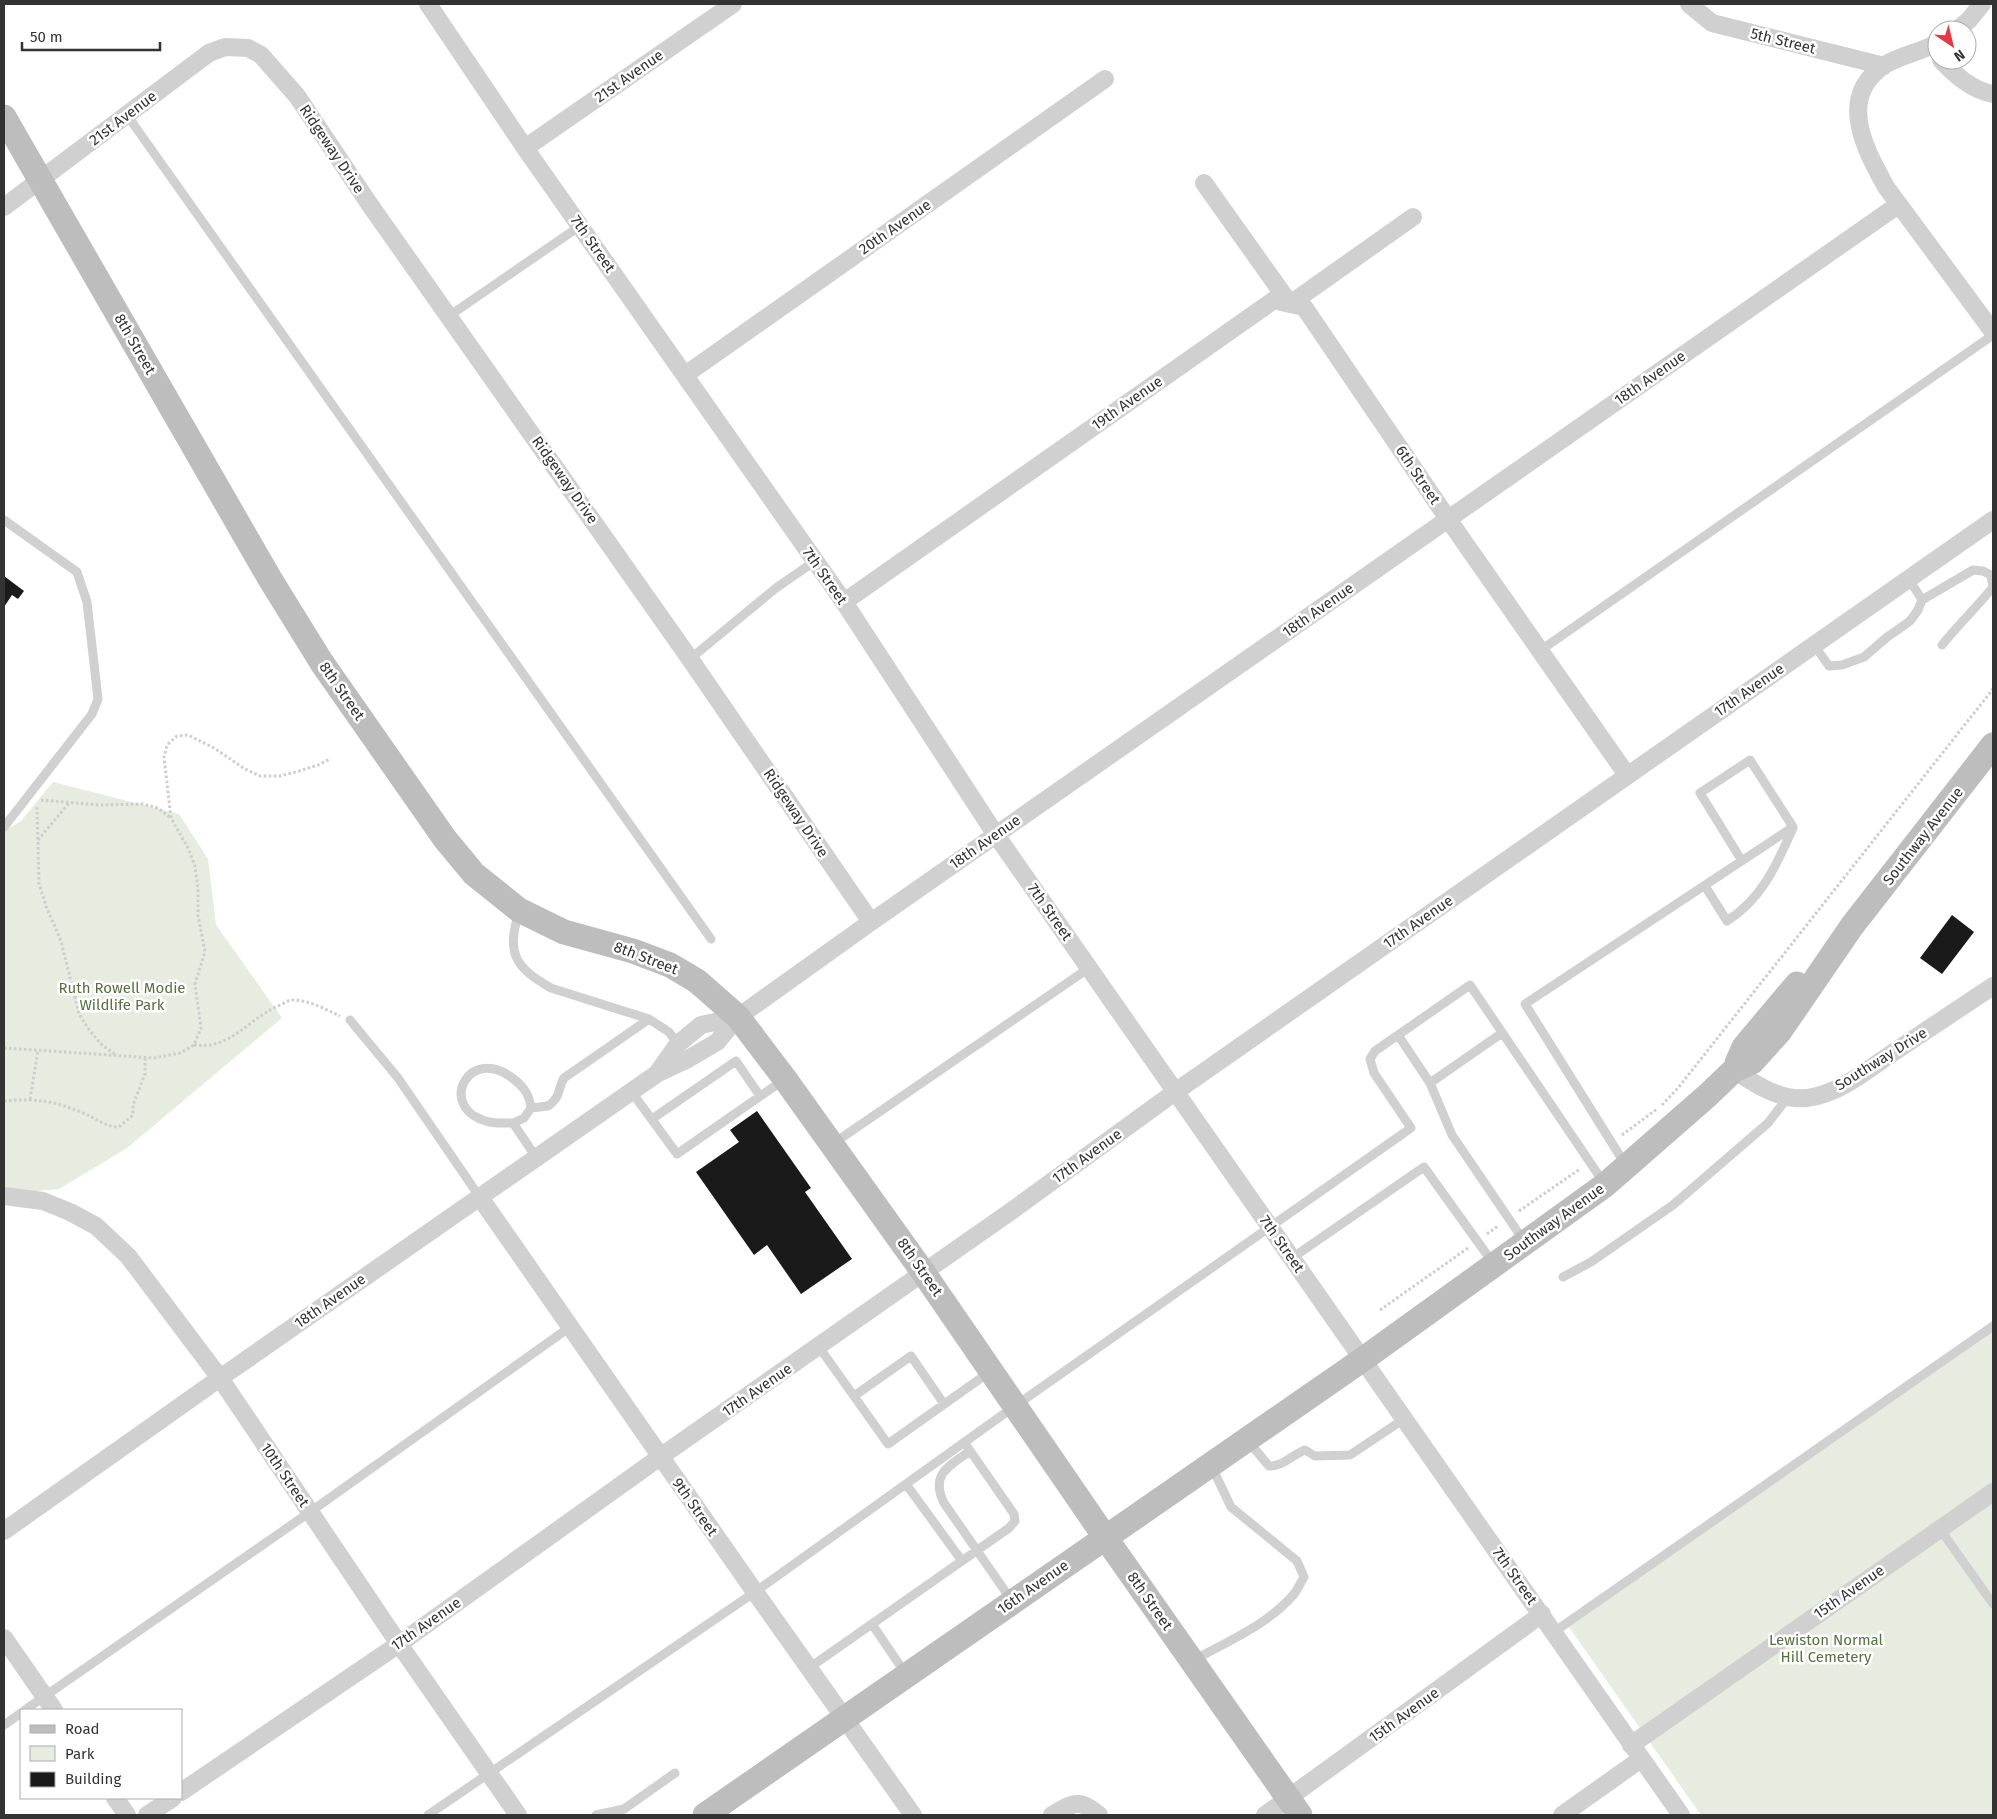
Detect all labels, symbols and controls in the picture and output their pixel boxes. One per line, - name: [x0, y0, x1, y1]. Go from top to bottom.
- scale bar: [22, 20, 160, 52]
- north arrow: [1927, 20, 1977, 70]
- street label: 5th Street: [1749, 24, 1818, 58]
- text: 50 m: [30, 28, 63, 46]
- street label: 21st Avenue: [591, 46, 667, 106]
- text: N: [1950, 46, 1968, 65]
- street label: 21st Avenue: [86, 87, 160, 149]
- street label: Ridgeway Drive: [296, 101, 368, 197]
- street label: 20th Avenue: [856, 196, 934, 258]
- street label: 7th Street: [567, 212, 619, 276]
- street label: 8th Street: [110, 310, 160, 378]
- street label: 18th Avenue: [1611, 347, 1689, 409]
- street label: 19th Avenue: [1088, 372, 1166, 434]
- street label: Ridgeway Drive: [528, 433, 602, 527]
- street label: 6th Street: [1392, 442, 1444, 508]
- street label: 7th Street: [799, 544, 851, 608]
- street label: 18th Avenue: [1279, 579, 1357, 641]
- street label: 8th Street: [315, 658, 369, 724]
- street label: 17th Avenue: [1711, 659, 1787, 721]
- street label: Ridgeway Drive: [760, 765, 832, 861]
- street label: Southway Avenue: [1879, 783, 1967, 889]
- street label: 18th Avenue: [946, 811, 1024, 873]
- street label: 7th Street: [1024, 880, 1076, 944]
- street label: 17th Avenue: [1380, 891, 1456, 953]
- street label: 8th Street: [611, 938, 681, 979]
- park label: Ruth Rowell Modie Wildlife Park: [58, 979, 186, 1014]
- street label: Southway Drive: [1832, 1024, 1930, 1094]
- street label: 17th Avenue: [1049, 1125, 1125, 1187]
- street label: Southway Avenue: [1500, 1180, 1608, 1264]
- street label: 7th Street: [1256, 1212, 1308, 1276]
- street label: 8th Street: [893, 1234, 947, 1300]
- street label: 18th Avenue: [291, 1270, 369, 1332]
- street label: 17th Avenue: [719, 1359, 795, 1421]
- street label: 10th Street: [257, 1439, 313, 1511]
- street label: 9th Street: [668, 1474, 722, 1540]
- street label: 7th Street: [1489, 1544, 1541, 1608]
- street label: 16th Avenue: [994, 1556, 1072, 1618]
- street label: 15th Avenue: [1810, 1561, 1888, 1623]
- street label: 8th Street: [1123, 1568, 1177, 1634]
- street label: 17th Avenue: [388, 1593, 464, 1655]
- park label: Lewiston Normal Hill Cemetery: [1769, 1631, 1884, 1666]
- street label: 15th Avenue: [1366, 1684, 1442, 1746]
- legend: [20, 1709, 182, 1799]
- text: Road: [65, 1720, 100, 1738]
- text: Park: [65, 1745, 95, 1763]
- text: Building: [65, 1770, 121, 1788]

